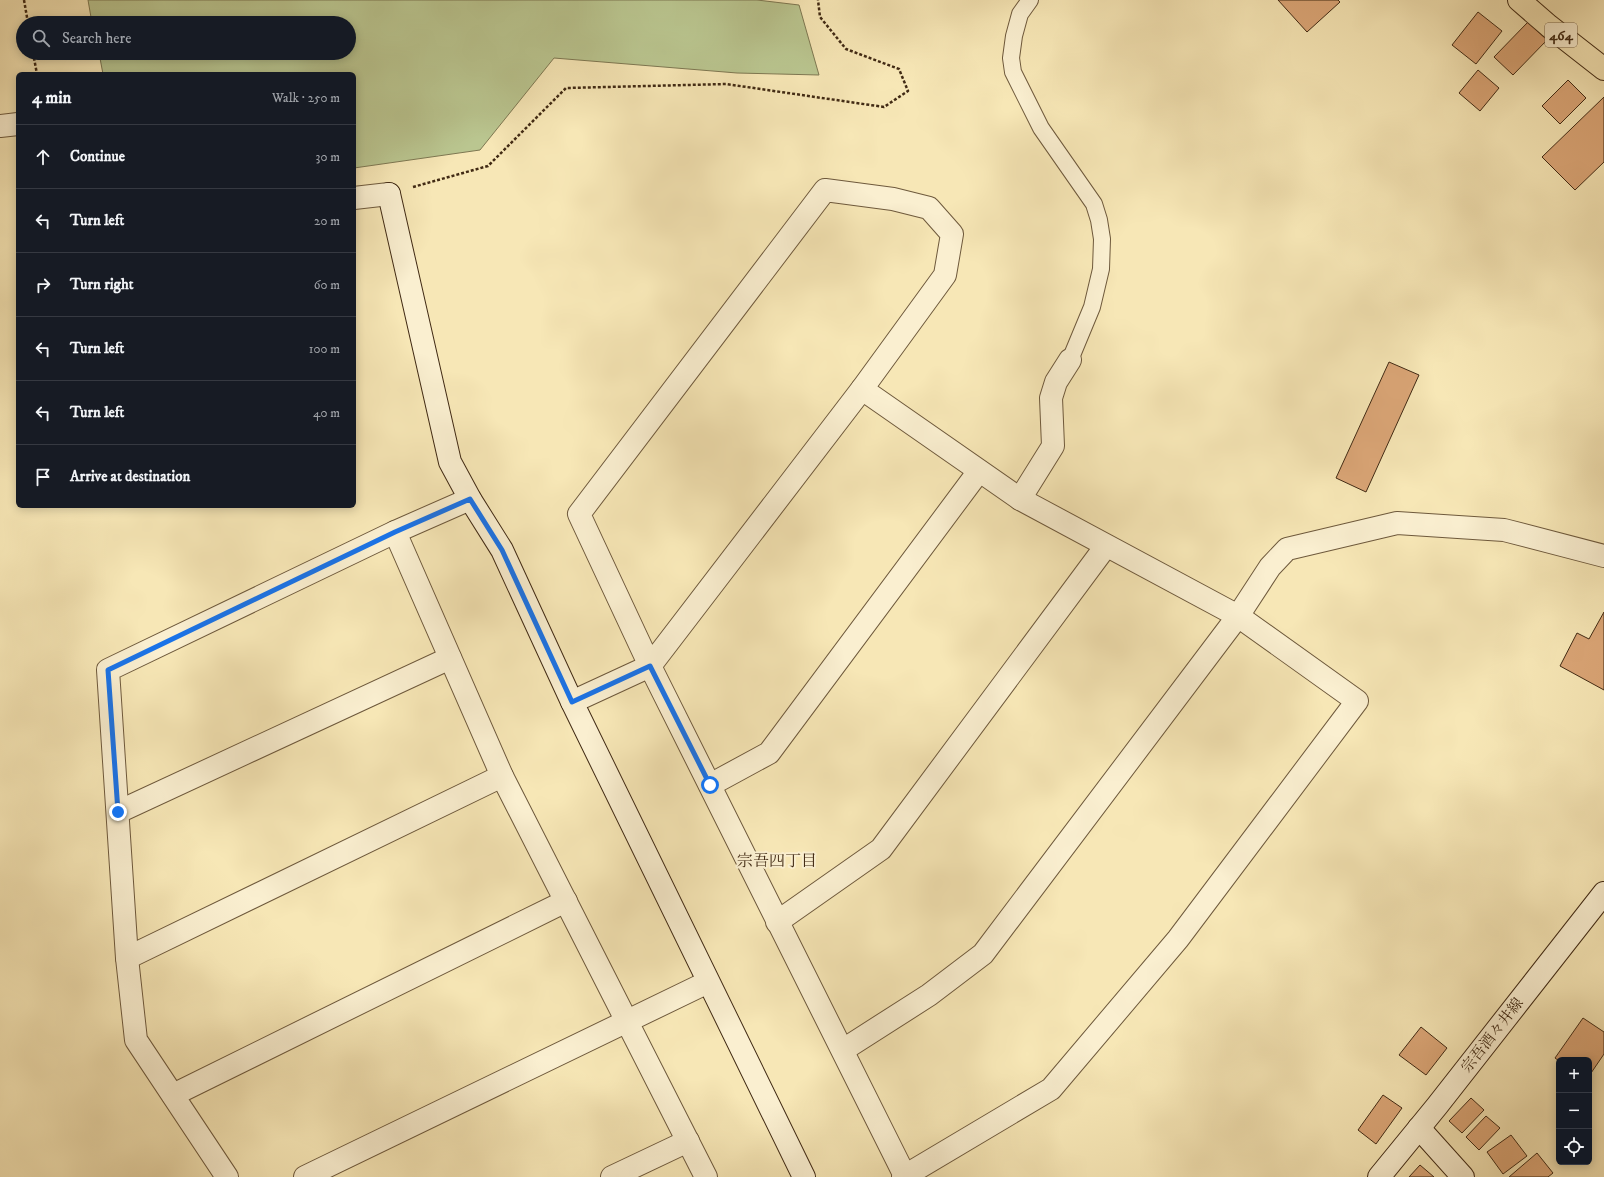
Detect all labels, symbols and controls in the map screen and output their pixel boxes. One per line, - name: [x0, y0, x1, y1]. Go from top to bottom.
- search box: [16, 16, 356, 60]
- road number: 464: [1545, 23, 1577, 47]
- icon: search: [30, 27, 52, 49]
- text: Search here: [62, 29, 131, 48]
- text: 4 min: [32, 87, 71, 109]
- text: Walk · 250 m: [272, 90, 340, 106]
- icon: ahead: [32, 146, 54, 168]
- text: Continue: [70, 147, 125, 166]
- text: 30 m: [316, 149, 340, 165]
- icon: left: [32, 210, 54, 232]
- text: Turn left: [70, 211, 124, 230]
- text: 20 m: [314, 213, 340, 229]
- icon: right: [32, 274, 54, 296]
- text: Turn right: [70, 275, 133, 294]
- text: 60 m: [314, 277, 340, 293]
- icon: left: [32, 338, 54, 360]
- text: Turn left: [70, 339, 124, 358]
- text: 100 m: [309, 341, 340, 357]
- icon: left: [32, 402, 54, 424]
- text: Turn left: [70, 403, 124, 422]
- text: 40 m: [313, 405, 340, 421]
- icon: arrive: [32, 466, 54, 488]
- text: Arrive at destination: [70, 467, 190, 486]
- route start: [701, 776, 719, 794]
- route end: [109, 803, 127, 821]
- district label: 宗吾四丁目: [737, 851, 817, 871]
- street label: 宗吾酒々井線: [1457, 994, 1528, 1077]
- map controls: [1556, 1057, 1592, 1165]
- button: +: [1556, 1057, 1592, 1093]
- button: −: [1556, 1093, 1592, 1129]
- button: locate: [1556, 1129, 1592, 1165]

